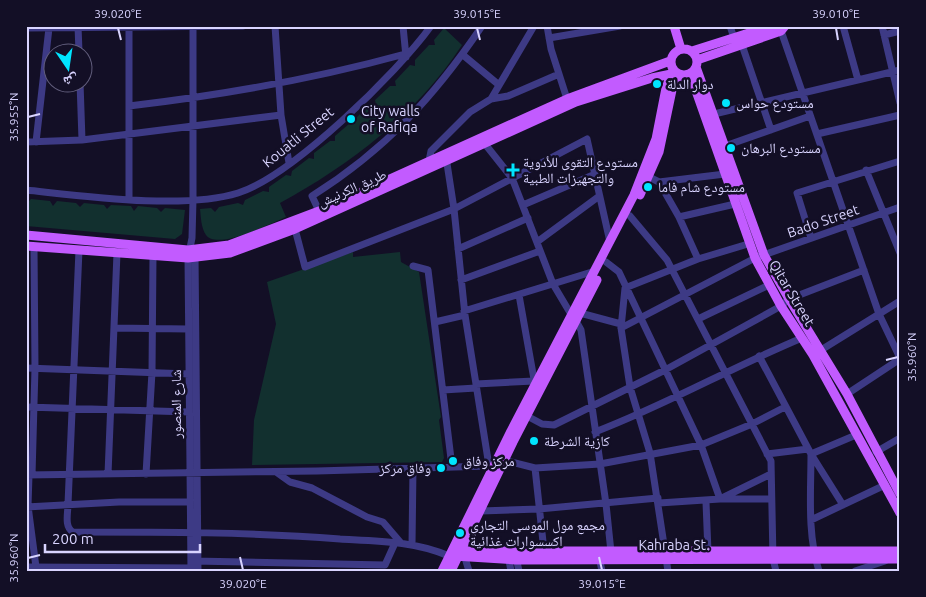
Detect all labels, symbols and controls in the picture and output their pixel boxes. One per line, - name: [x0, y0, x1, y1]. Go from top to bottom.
- text: 39.020°E: [94, 7, 142, 20]
- text: 39.015°E: [453, 7, 501, 20]
- text: 39.010°E: [812, 7, 860, 20]
- north arrow: [42, 42, 92, 92]
- text: ش: [62, 70, 80, 90]
- place label: دوار الدلة: [667, 76, 714, 93]
- marker: دوار الدلة: [651, 78, 663, 90]
- text: 35.955°N: [7, 92, 20, 142]
- place label: مستودع حواس: [736, 95, 814, 113]
- marker: مستودع حواس: [720, 97, 732, 109]
- street label: Kouatli Street: [259, 103, 337, 170]
- place label: City walls of Rafiqa: [361, 103, 420, 135]
- marker: City walls of Rafiqa: [345, 113, 357, 125]
- place label: مستودع البرهان: [741, 140, 821, 158]
- marker: مستودع البرهان: [725, 142, 737, 154]
- place label: مستودع التقوى للأدوية والتجهيزات الطبية: [523, 154, 638, 187]
- marker: مستودع التقوى للأدوية والتجهيزات الطبية: [507, 164, 519, 176]
- street label: طريق الكرنيش: [315, 166, 390, 212]
- place label: مستودع شام فاما: [658, 179, 745, 197]
- marker: مستودع شام فاما: [642, 181, 654, 193]
- street label: Bado Street: [785, 201, 861, 241]
- street label: Qitar Street: [766, 257, 818, 329]
- text: 35.960°N: [905, 332, 918, 382]
- street label: شارع المنصور: [168, 370, 186, 439]
- place label: كازية الشرطة: [544, 433, 610, 450]
- marker: كازية الشرطة: [528, 435, 540, 447]
- place label: مركز وفاق: [463, 453, 515, 470]
- marker: مركز وفاق: [447, 455, 459, 467]
- place label: وفاق مركز: [378, 460, 431, 477]
- marker: وفاق مركز: [435, 462, 447, 474]
- place label: مجمع مول الموسى التجاري اكسسوارات غذائية: [470, 517, 605, 550]
- scale bar: [45, 522, 200, 554]
- marker: مجمع مول الموسى التجاري اكسسوارات غذائية: [454, 527, 466, 539]
- text: 200 m: [52, 530, 94, 547]
- text: 35.960°N: [7, 533, 20, 583]
- street label: Kahraba St.: [638, 537, 710, 553]
- text: 39.020°E: [219, 577, 267, 590]
- text: 39.015°E: [578, 577, 626, 590]

